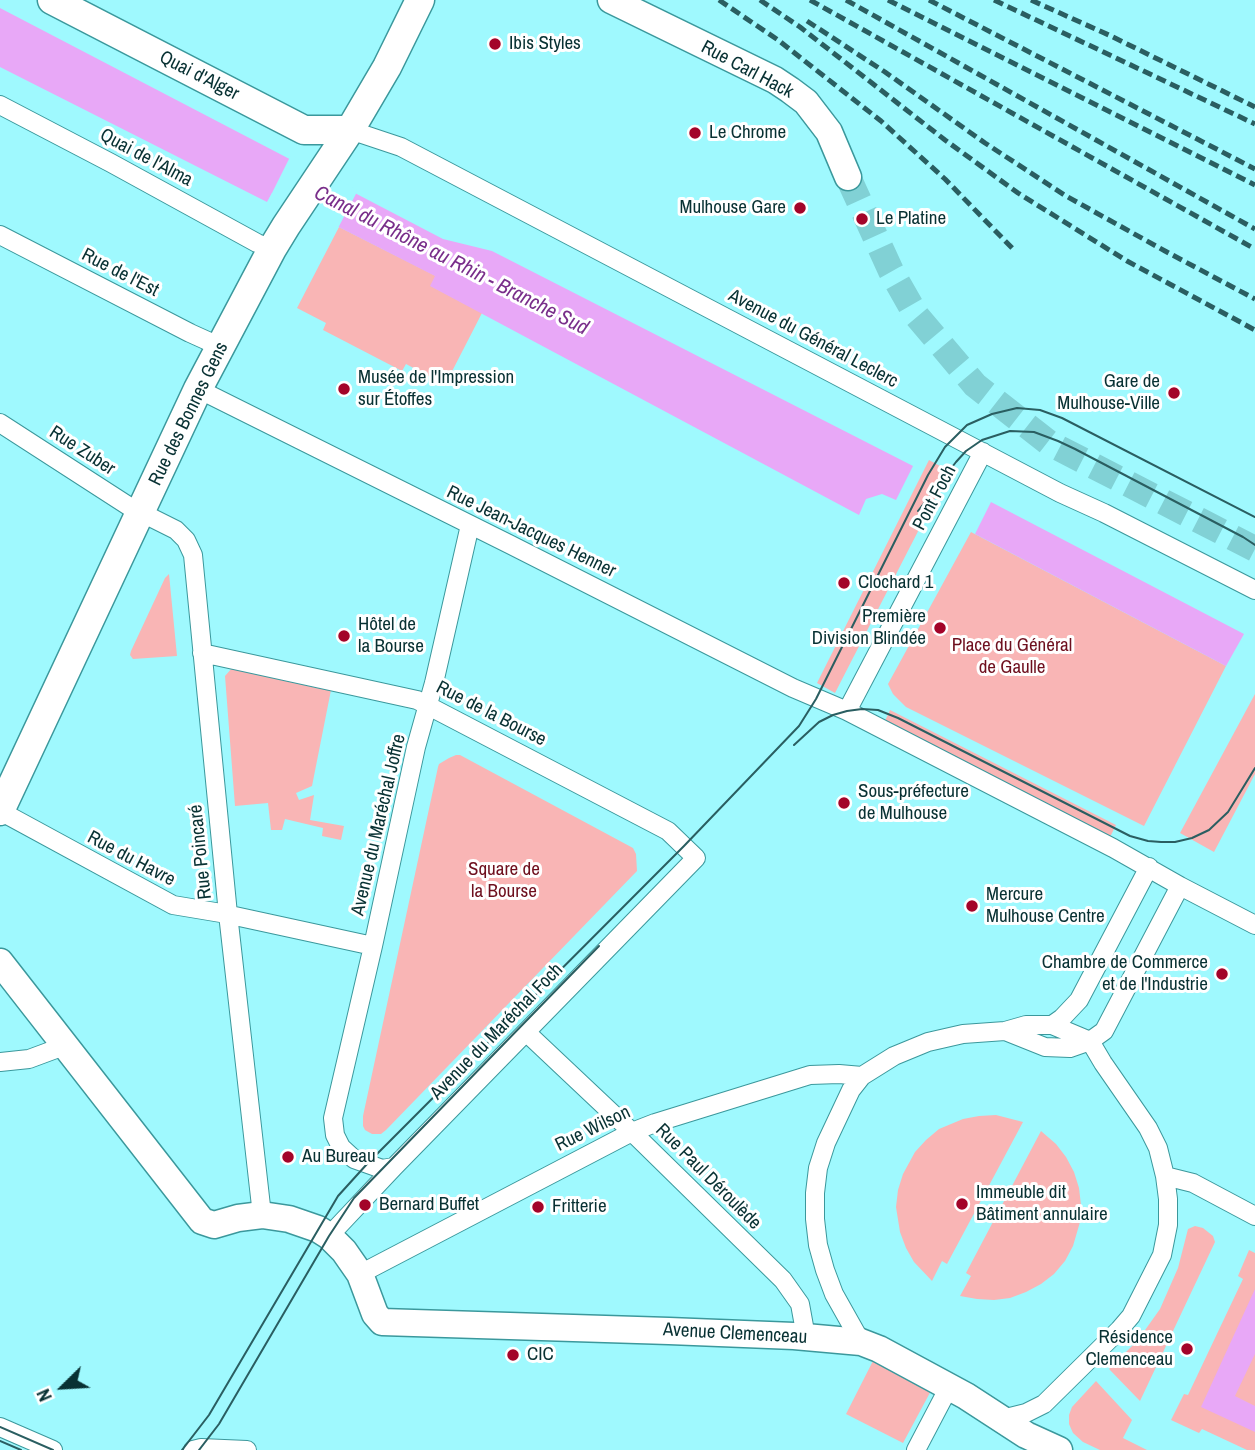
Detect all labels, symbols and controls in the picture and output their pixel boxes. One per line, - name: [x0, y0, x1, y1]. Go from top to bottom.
- place label: Ibis Styles: [509, 33, 581, 55]
- marker: Ibis Styles: [487, 36, 503, 52]
- street label: Rue Carl Hack: [697, 36, 797, 104]
- street label: Quai d'Alger: [155, 46, 243, 106]
- place label: Le Chrome: [709, 122, 786, 144]
- street label: Quai de l'Alma: [96, 124, 196, 192]
- marker: Le Chrome: [687, 125, 703, 141]
- water label: Canal du Rhône au Rhin - Branche Sud: [310, 181, 592, 341]
- place label: Mulhouse Gare: [679, 197, 786, 219]
- marker: Mulhouse Gare: [792, 200, 808, 216]
- place label: Le Platine: [876, 208, 946, 230]
- marker: Le Platine: [854, 211, 870, 227]
- street label: Rue de l'Est: [78, 244, 162, 302]
- street label: Avenue du Général Leclerc: [724, 285, 902, 393]
- street label: Rue des Bonnes Gens: [144, 339, 234, 489]
- place label: Musée de l'Impression sur Étoffes: [358, 367, 514, 411]
- place label: Gare de Mulhouse-Ville: [1057, 371, 1160, 415]
- marker: Musée de l'Impression sur Étoffes: [336, 381, 352, 397]
- marker: Gare de Mulhouse-Ville: [1166, 385, 1182, 401]
- street label: Rue Zuber: [45, 421, 119, 481]
- street label: Pont Foch: [908, 462, 962, 534]
- street label: Rue Jean-Jacques Henner: [443, 481, 619, 583]
- place label: Clochard 1: [858, 572, 933, 594]
- marker: Clochard 1: [836, 575, 852, 591]
- place label: Première Division Blindée: [812, 606, 926, 650]
- place label: Hôtel de la Bourse: [358, 614, 424, 658]
- marker: Première Division Blindée: [932, 620, 948, 636]
- marker: Hôtel de la Bourse: [336, 628, 352, 644]
- park label: Place du Général de Gaulle: [952, 635, 1072, 679]
- street label: Rue de la Bourse: [432, 677, 550, 751]
- street label: Avenue du Maréchal Joffre: [347, 732, 411, 918]
- place label: Sous-préfecture de Mulhouse: [858, 781, 969, 825]
- marker: Sous-préfecture de Mulhouse: [836, 795, 852, 811]
- street label: Rue Poincaré: [185, 803, 217, 901]
- street label: Rue du Havre: [83, 826, 179, 892]
- park label: Square de la Bourse: [468, 859, 540, 903]
- place label: Mercure Mulhouse Centre: [986, 884, 1105, 928]
- marker: Mercure Mulhouse Centre: [964, 898, 980, 914]
- place label: Chambre de Commerce et de l'Industrie: [1042, 952, 1208, 996]
- street label: Avenue du Maréchal Foch: [426, 959, 568, 1105]
- marker: Chambre de Commerce et de l'Industrie: [1214, 966, 1230, 982]
- street label: Rue Wilson: [552, 1101, 634, 1157]
- street label: Rue Paul Déroulède: [650, 1119, 766, 1235]
- place label: Au Bureau: [302, 1146, 376, 1168]
- marker: Au Bureau: [280, 1149, 296, 1165]
- place label: Immeuble dit Bâtiment annulaire: [976, 1182, 1108, 1226]
- place label: Bernard Buffet: [379, 1194, 479, 1216]
- place label: Fritterie: [552, 1196, 607, 1218]
- marker: Immeuble dit Bâtiment annulaire: [954, 1196, 970, 1212]
- marker: Bernard Buffet: [357, 1197, 373, 1213]
- marker: Fritterie: [530, 1199, 546, 1215]
- street label: Avenue Clemenceau: [662, 1319, 808, 1349]
- place label: Résidence Clemenceau: [1086, 1327, 1173, 1371]
- marker: Résidence Clemenceau: [1179, 1341, 1195, 1357]
- place label: CIC: [527, 1344, 554, 1366]
- marker: CIC: [505, 1347, 521, 1363]
- north arrow: [28, 1352, 98, 1422]
- text: N: [30, 1385, 58, 1406]

